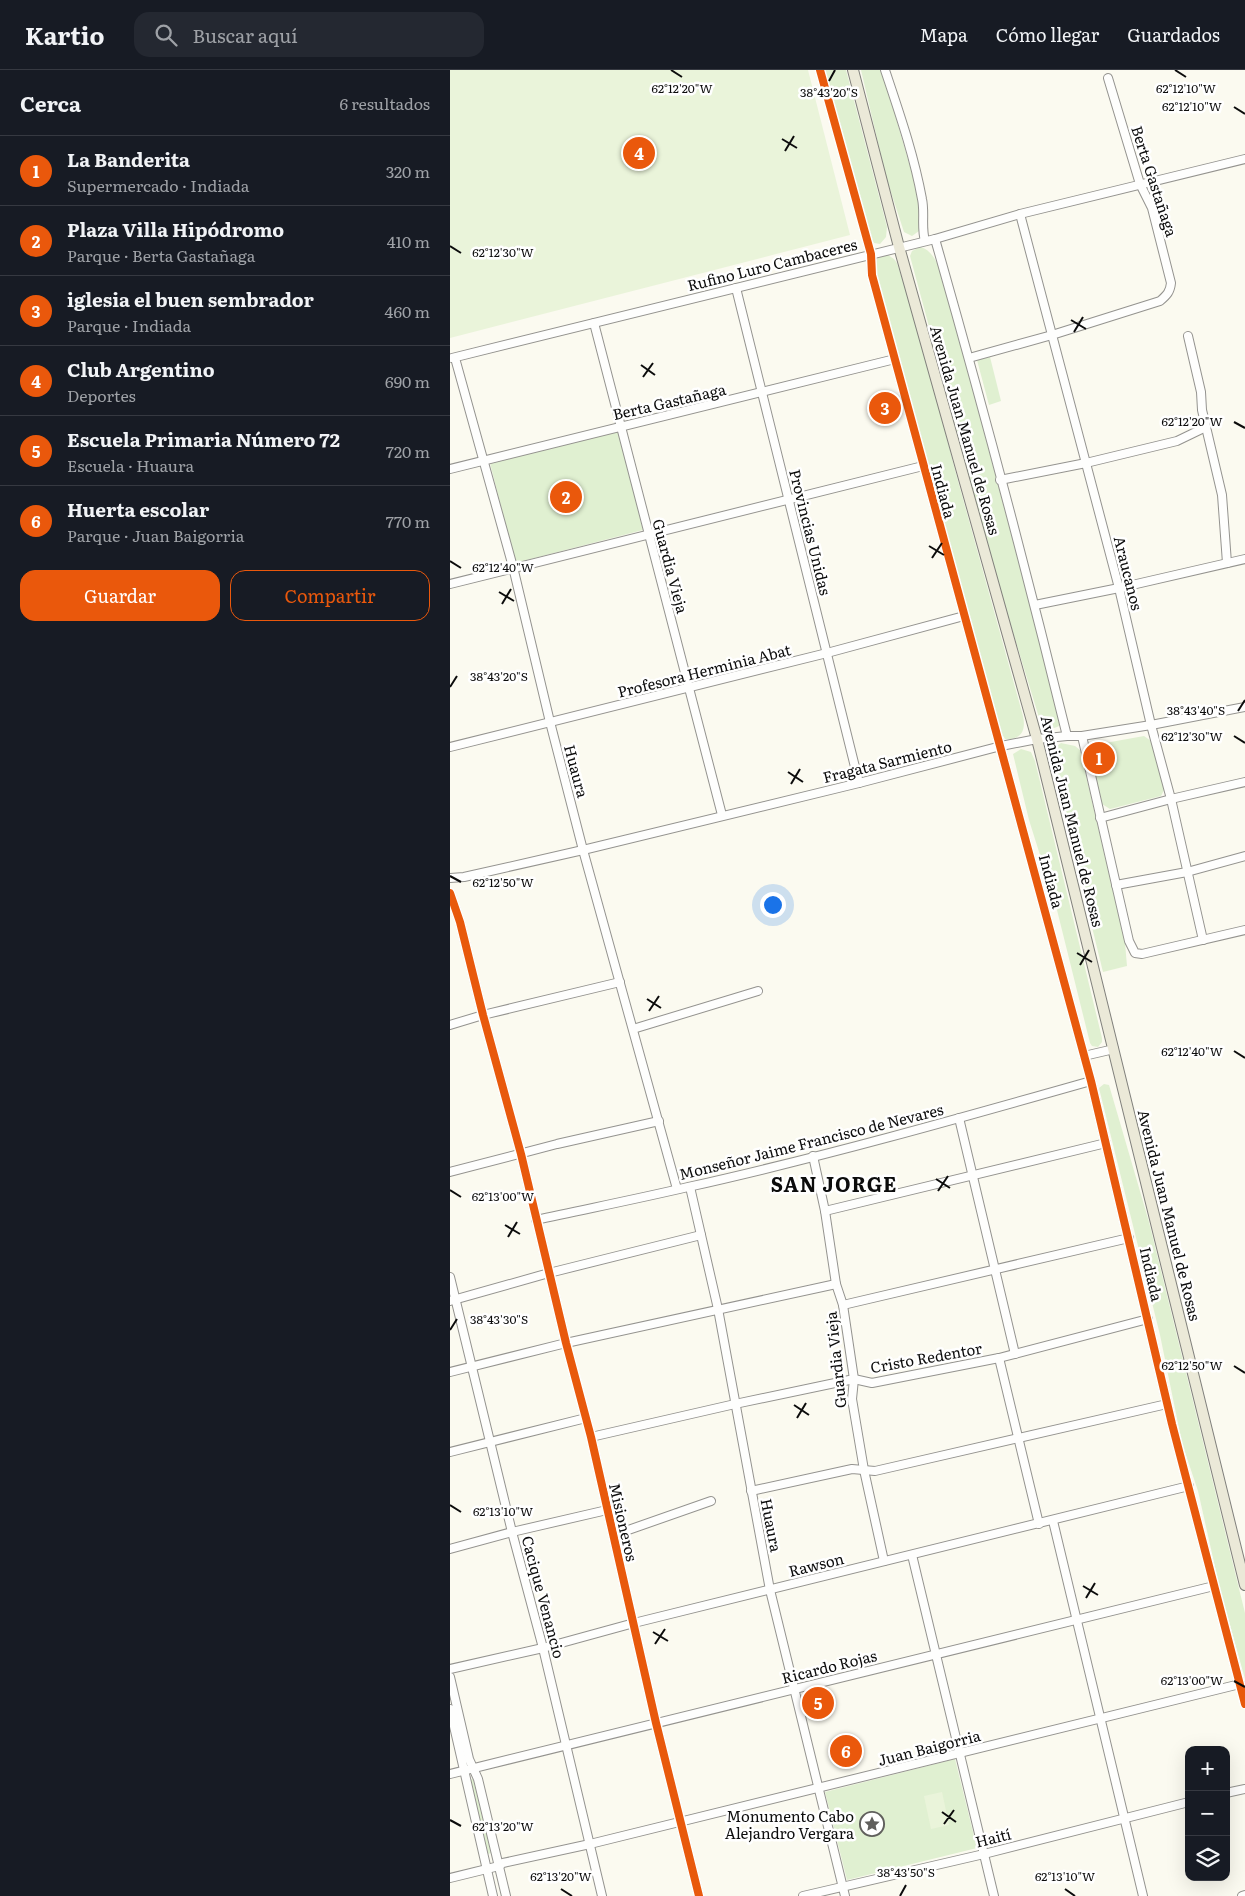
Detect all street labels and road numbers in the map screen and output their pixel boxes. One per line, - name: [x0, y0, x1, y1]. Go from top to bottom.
- street label: Berta Gastañaga: [1126, 122, 1184, 240]
- street label: Rufino Luro Cambaceres: [685, 232, 859, 296]
- street label: Avenida Juan Manuel de Rosas: [925, 323, 1007, 538]
- street label: Berta Gastañaga: [610, 377, 729, 425]
- street label: Indiada: [926, 461, 963, 522]
- street label: Provincias Unidas: [784, 467, 838, 598]
- street label: Guardia Vieja: [647, 516, 695, 617]
- street label: Araucanos: [1109, 534, 1149, 613]
- street label: Profesora Herminia Abat: [615, 637, 793, 703]
- street label: Avenida Juan Manuel de Rosas: [1036, 713, 1110, 929]
- street label: Fragata Sarmiento: [820, 734, 954, 788]
- street label: Huaura: [559, 742, 595, 801]
- street label: Indiada: [1034, 851, 1071, 912]
- street label: Monseñor Jaime Francisco de Nevares: [676, 1097, 946, 1185]
- street label: Avenida Juan Manuel de Rosas: [1133, 1107, 1207, 1323]
- street label: Indiada: [1135, 1244, 1170, 1304]
- street label: Guardia Vieja: [818, 1310, 852, 1409]
- street label: Cristo Redentor: [868, 1336, 984, 1378]
- street label: Misioneros: [604, 1480, 644, 1564]
- street label: Huaura: [756, 1496, 789, 1555]
- street label: Cacique Venancio: [517, 1533, 571, 1661]
- street label: Rawson: [786, 1546, 846, 1582]
- street label: Ricardo Rojas: [779, 1643, 879, 1689]
- street label: Juan Baigorria: [875, 1723, 984, 1771]
- street label: Haití: [973, 1821, 1013, 1853]

